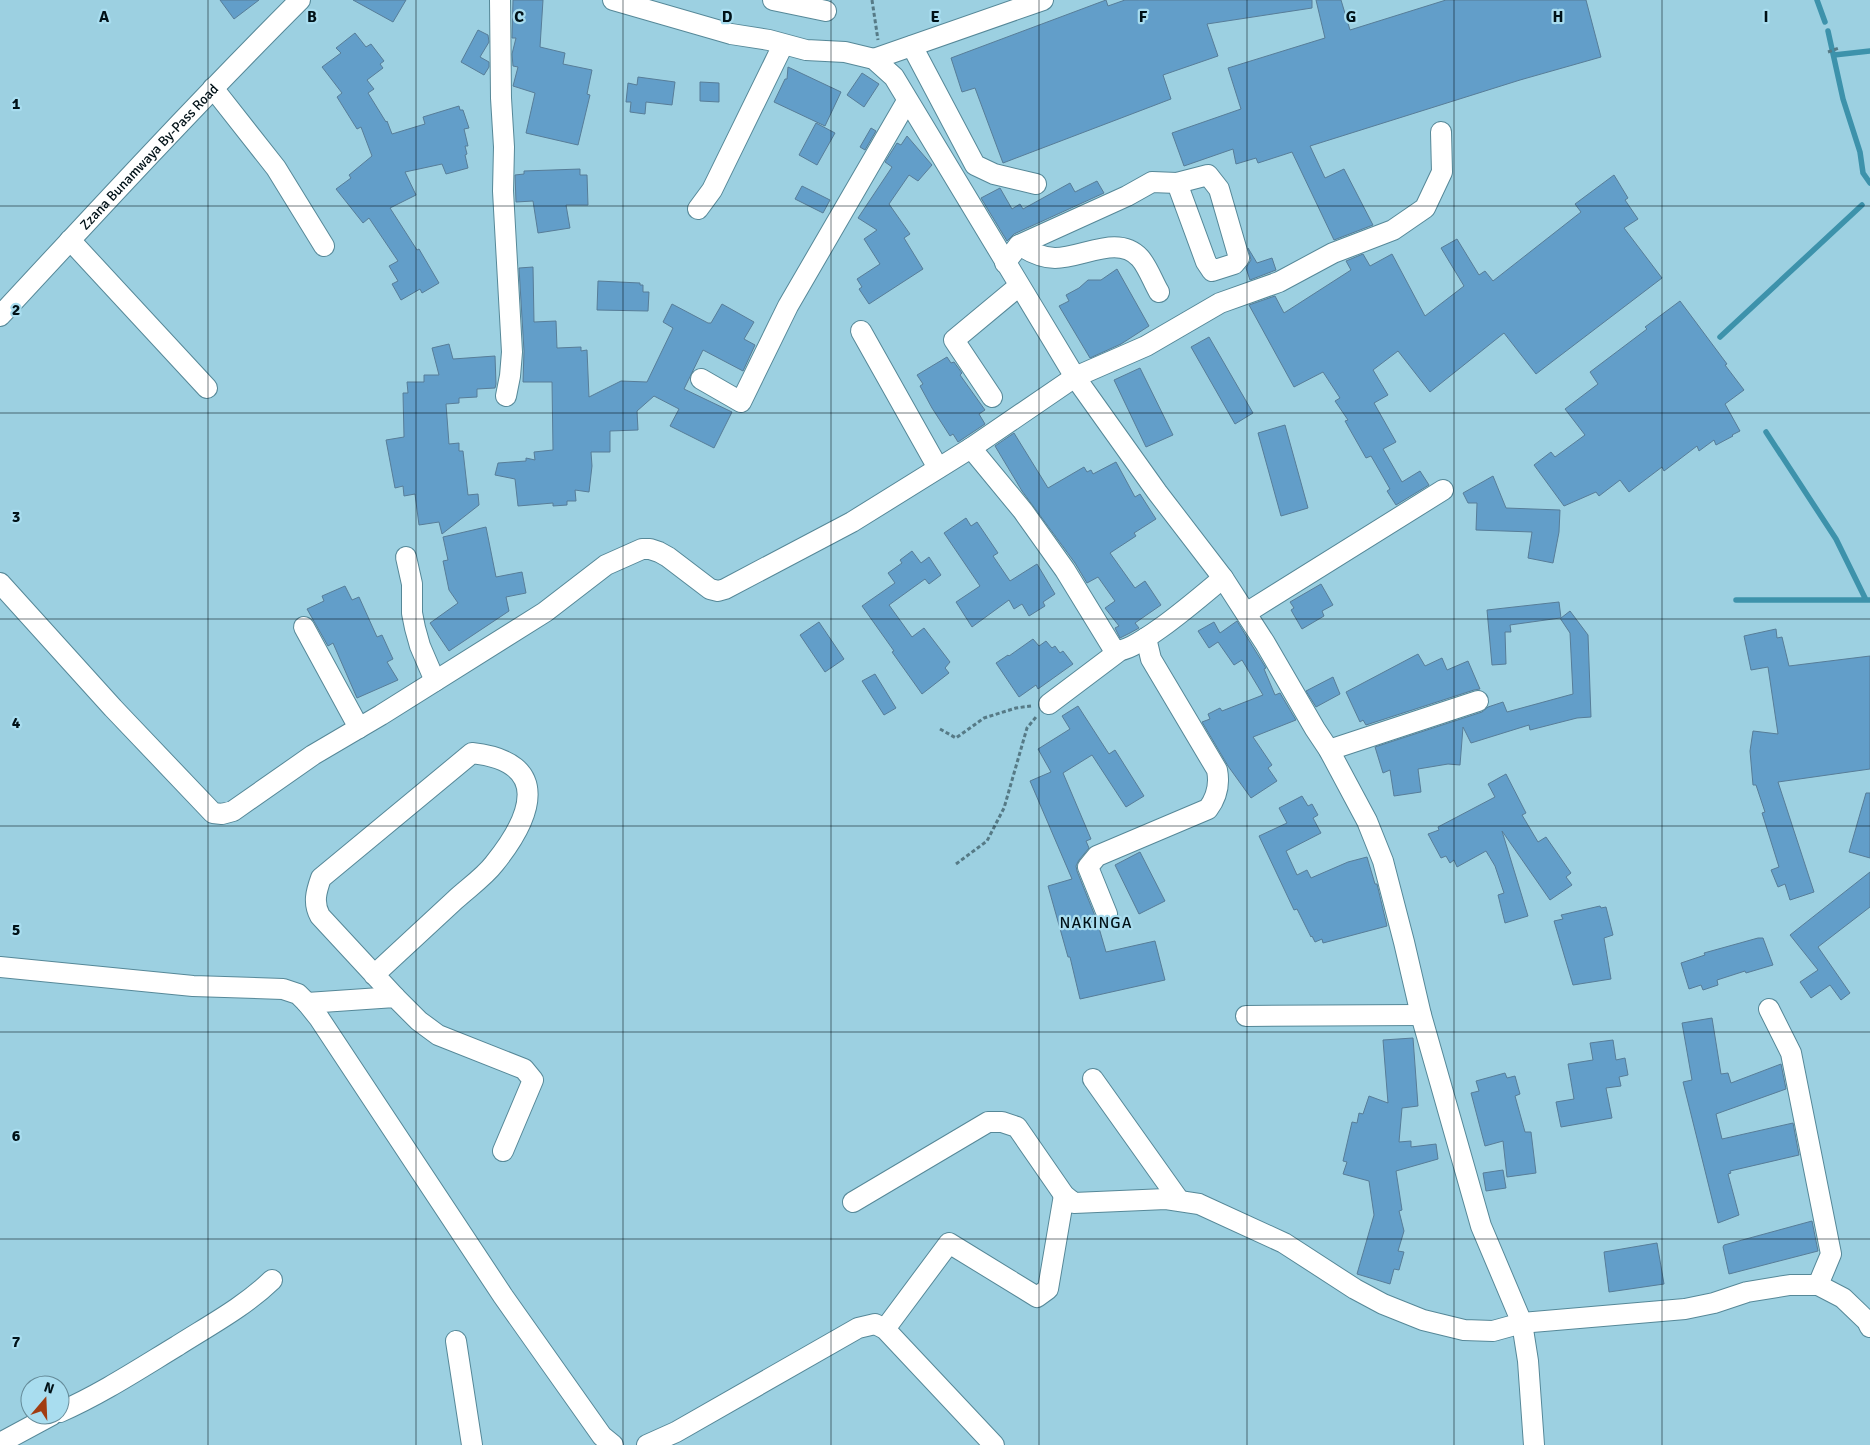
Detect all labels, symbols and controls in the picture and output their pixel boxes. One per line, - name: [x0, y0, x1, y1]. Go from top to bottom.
- text: A: [99, 7, 110, 27]
- text: B: [307, 7, 317, 27]
- text: C: [514, 7, 524, 27]
- text: D: [722, 7, 733, 27]
- text: E: [930, 7, 940, 27]
- text: F: [1139, 7, 1148, 27]
- text: G: [1346, 7, 1356, 27]
- text: H: [1553, 7, 1563, 27]
- text: I: [1763, 7, 1769, 27]
- street label: Zzana Bunamwaya By-Pass Road: [76, 80, 222, 233]
- text: 1: [12, 94, 21, 114]
- text: 2: [12, 300, 20, 320]
- text: 3: [12, 507, 20, 527]
- text: 4: [12, 713, 21, 733]
- district label: NAKINGA: [1060, 913, 1132, 933]
- text: 5: [12, 920, 20, 940]
- text: 6: [12, 1126, 21, 1146]
- text: 7: [12, 1332, 21, 1352]
- north arrow: [20, 1375, 70, 1425]
- text: N: [42, 1379, 56, 1398]

